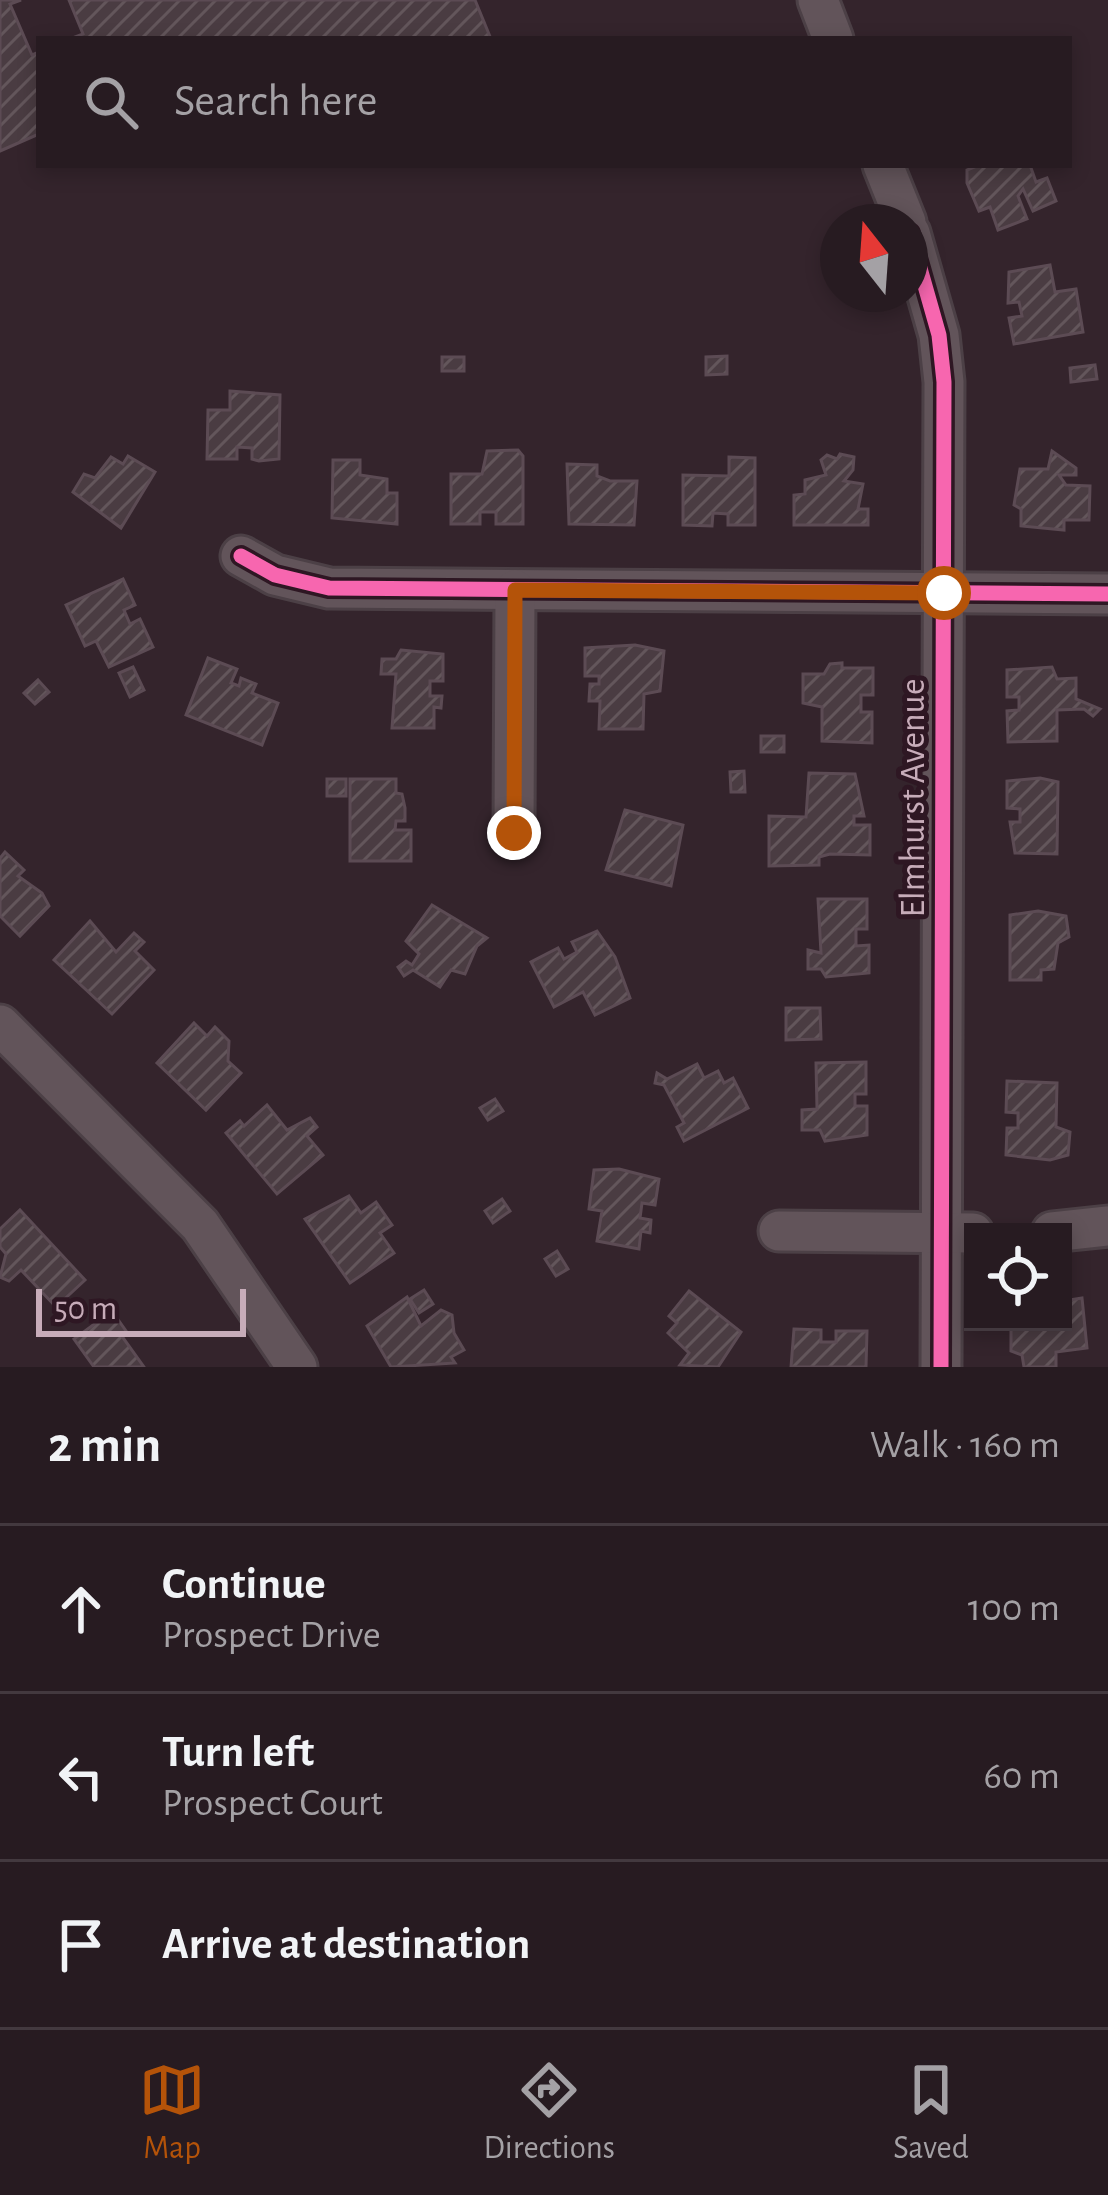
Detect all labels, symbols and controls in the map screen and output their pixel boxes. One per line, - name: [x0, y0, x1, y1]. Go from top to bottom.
- search box: [36, 36, 1072, 168]
- icon: search: [78, 69, 144, 135]
- text: Search here: [174, 79, 377, 124]
- north arrow: [820, 204, 928, 312]
- route start: [917, 566, 971, 620]
- street label: Elmhurst Avenue: [895, 678, 931, 918]
- route end: [487, 806, 541, 860]
- map controls: [964, 1223, 1072, 1331]
- button: locate: [964, 1223, 1072, 1331]
- scale bar: [36, 1283, 246, 1336]
- text: 50 m: [54, 1293, 117, 1326]
- text: 2 min: [48, 1420, 161, 1471]
- text: Walk · 160 m: [870, 1426, 1060, 1465]
- text: Continue: [162, 1562, 326, 1607]
- icon: ahead: [48, 1576, 114, 1642]
- text: 100 m: [968, 1589, 1060, 1628]
- text: Prospect Drive: [162, 1616, 381, 1655]
- text: Turn left: [162, 1730, 314, 1775]
- icon: left: [48, 1744, 114, 1810]
- text: 60 m: [983, 1757, 1060, 1796]
- text: Prospect Court: [162, 1784, 383, 1823]
- icon: arrive: [48, 1912, 114, 1978]
- text: Arrive at destination: [162, 1922, 530, 1967]
- tab: Map: [139, 2057, 205, 2169]
- tab: Directions: [483, 2057, 615, 2169]
- tab: Saved: [893, 2057, 969, 2169]

